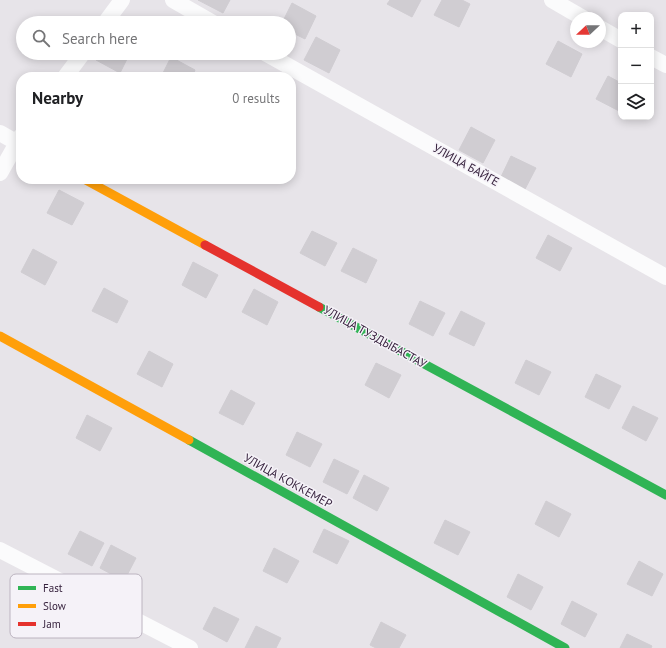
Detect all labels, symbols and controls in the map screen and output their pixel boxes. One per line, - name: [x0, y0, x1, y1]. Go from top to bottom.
- north arrow: [570, 12, 606, 48]
- map controls: [618, 12, 654, 120]
- button: +: [618, 12, 654, 48]
- search box: [16, 16, 296, 60]
- icon: search: [30, 27, 52, 49]
- text: Search here: [62, 29, 138, 48]
- button: −: [618, 48, 654, 84]
- button: layers: [618, 84, 654, 120]
- text: Nearby: [32, 87, 83, 109]
- text: 0 results: [232, 90, 280, 107]
- street label: УЛИЦА БАЙГЕ: [430, 140, 502, 189]
- street label: УЛИЦА ТУЗДЫБАСТАУ: [321, 302, 430, 371]
- street label: УЛИЦА КОККЕМЕР: [241, 450, 335, 511]
- legend: [10, 574, 142, 638]
- text: Fast: [43, 581, 63, 595]
- text: Slow: [43, 599, 66, 613]
- text: Jam: [42, 617, 61, 631]

